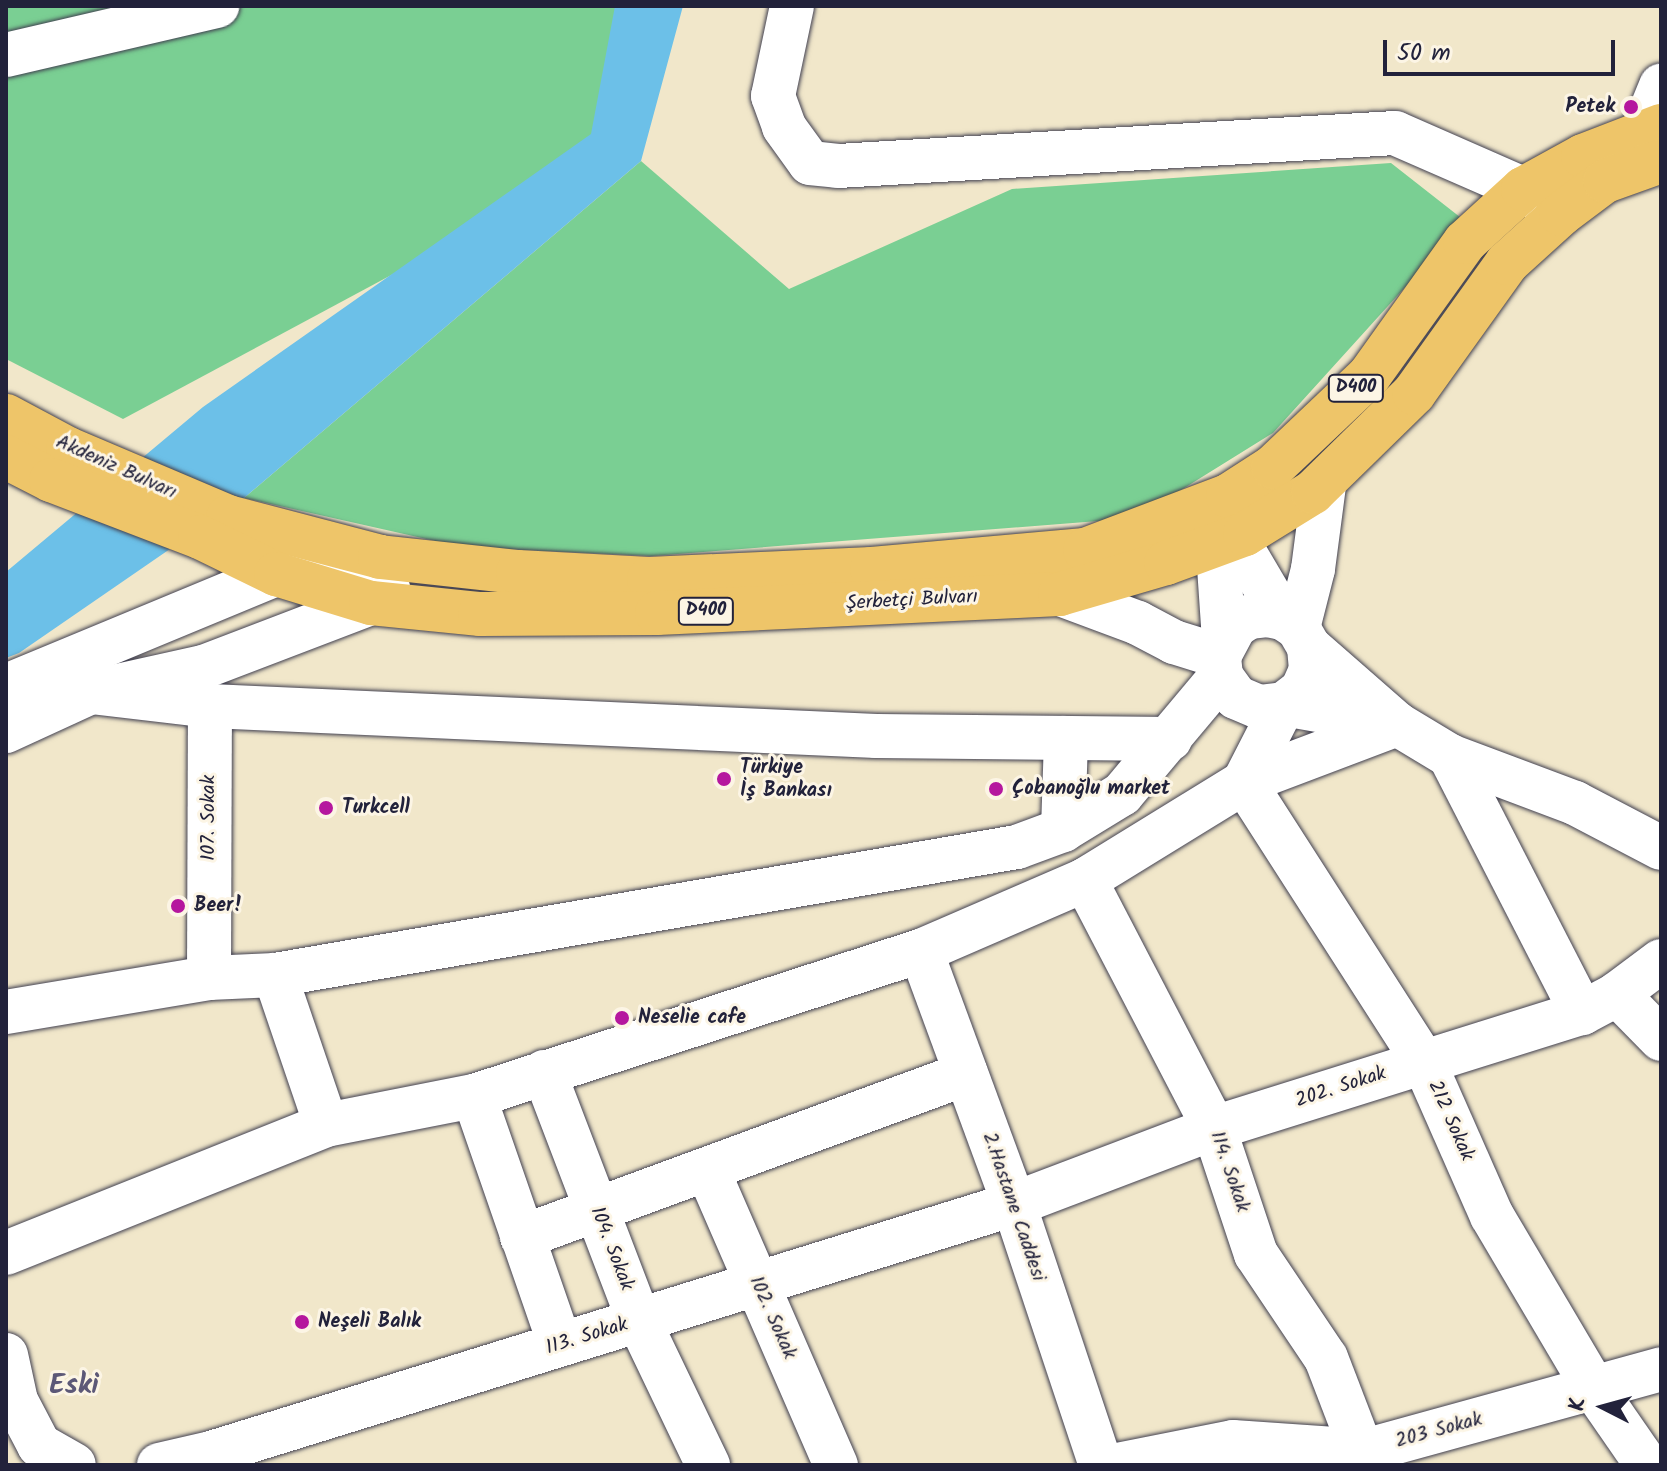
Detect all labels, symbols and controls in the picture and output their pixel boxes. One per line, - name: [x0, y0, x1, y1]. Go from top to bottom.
- scale bar: [1387, 24, 1619, 74]
- text: 50 m: [1397, 34, 1451, 73]
- place label: Petek: [1566, 95, 1615, 119]
- marker: Petek: [1622, 98, 1640, 116]
- road number: D400: [1326, 374, 1386, 402]
- street label: Akdeniz Bulvarı: [52, 431, 180, 505]
- street label: Şerbetçi Bulvarı: [845, 586, 979, 616]
- road number: D400: [676, 597, 736, 625]
- place label: Türkiye İş Bankası: [740, 756, 832, 803]
- marker: Türkiye İş Bankası: [715, 770, 733, 788]
- street label: 107. Sokak: [197, 775, 221, 861]
- place label: Çobanoğlu market: [1012, 777, 1170, 801]
- marker: Çobanoğlu market: [987, 780, 1005, 798]
- place label: Turkcell: [342, 796, 410, 820]
- marker: Turkcell: [317, 799, 335, 817]
- place label: Beer!: [194, 894, 243, 918]
- marker: Beer!: [169, 897, 187, 915]
- place label: Neselie cafe: [638, 1006, 746, 1030]
- marker: Neselie cafe: [613, 1009, 631, 1027]
- street label: 202. Sokak: [1293, 1062, 1389, 1114]
- street label: 212 Sokak: [1422, 1077, 1478, 1165]
- street label: 114. Sokak: [1204, 1128, 1254, 1216]
- street label: 2.Hastane Caddesi: [976, 1129, 1050, 1285]
- street label: 104. Sokak: [584, 1204, 638, 1294]
- street label: 102. Sokak: [743, 1273, 801, 1363]
- place label: Neşeli Balık: [318, 1310, 421, 1334]
- marker: Neşeli Balık: [293, 1313, 311, 1331]
- street label: 113. Sokak: [543, 1313, 631, 1361]
- north arrow: [1563, 1367, 1643, 1447]
- district label: Eski: [49, 1369, 99, 1403]
- text: K: [1561, 1396, 1597, 1413]
- street label: 203 Sokak: [1393, 1408, 1485, 1454]

